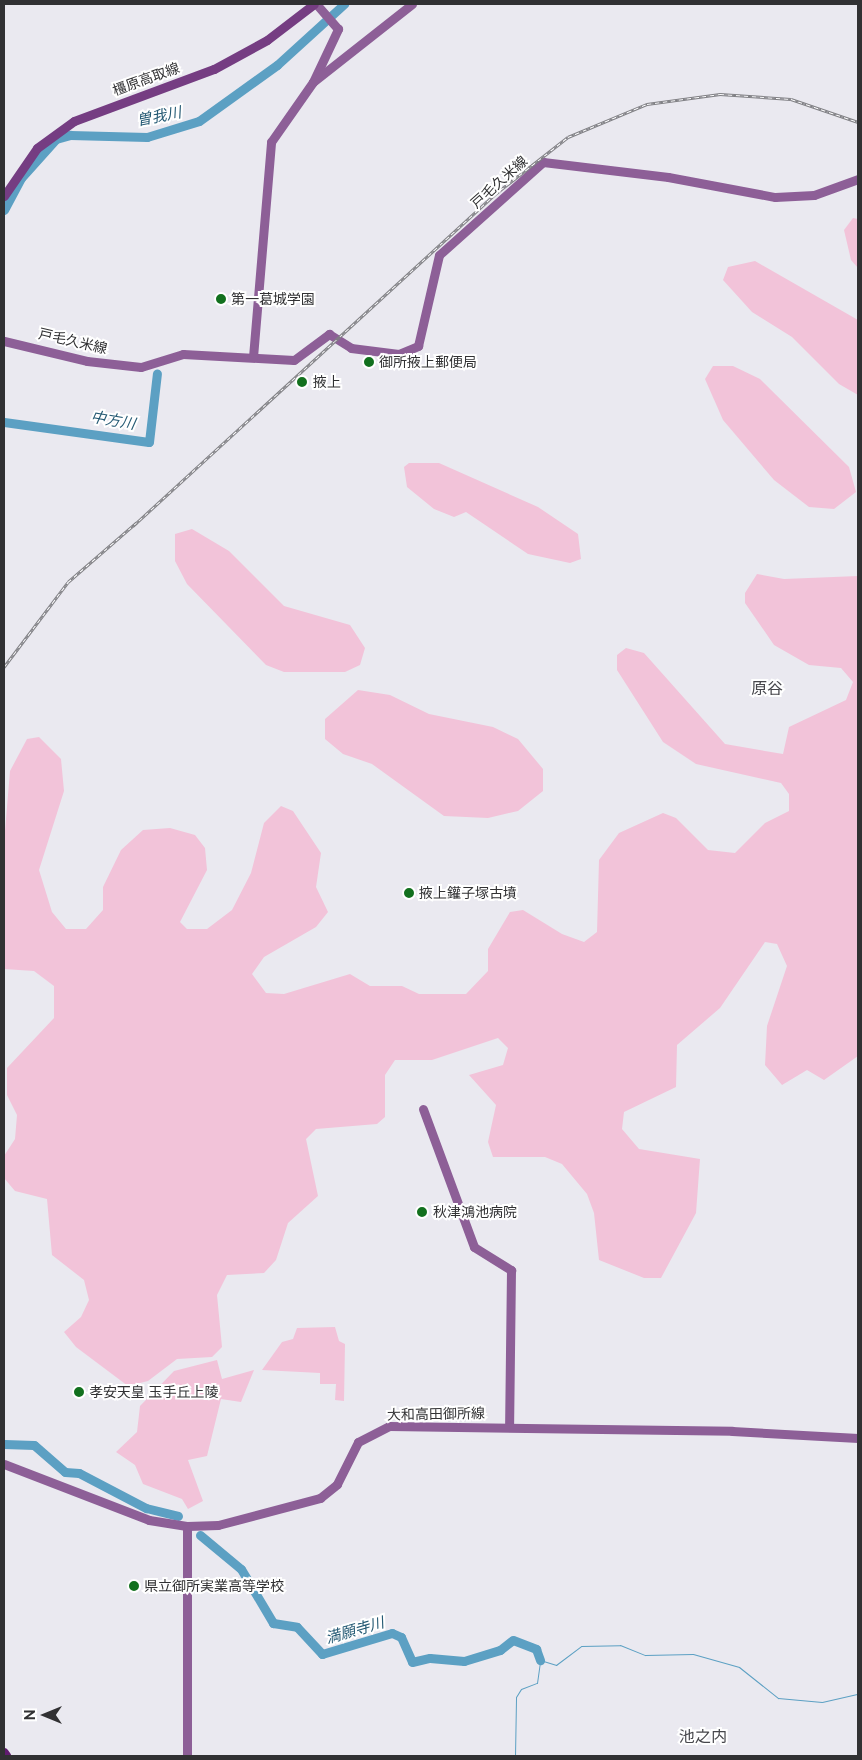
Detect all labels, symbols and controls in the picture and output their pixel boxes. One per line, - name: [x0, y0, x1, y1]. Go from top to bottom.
- street label: 橿原高取線: [110, 59, 182, 99]
- water label: 曽我川: [135, 104, 183, 130]
- street label: 戸毛久米線: [467, 152, 531, 212]
- place label: 第一葛城学園: [231, 291, 315, 307]
- marker: 第一葛城学園: [215, 293, 227, 305]
- street label: 戸毛久米線: [37, 325, 109, 357]
- place label: 御所掖上郵便局: [379, 354, 477, 370]
- marker: 御所掖上郵便局: [363, 356, 375, 368]
- place label: 掖上: [313, 374, 341, 390]
- marker: 掖上: [295, 375, 309, 389]
- water label: 中方川: [89, 408, 137, 434]
- district label: 原谷: [751, 679, 783, 699]
- place label: 掖上鑵子塚古墳: [419, 885, 517, 901]
- marker: 掖上鑵子塚古墳: [403, 887, 415, 899]
- place label: 秋津鴻池病院: [433, 1204, 517, 1220]
- marker: 秋津鴻池病院: [415, 1205, 429, 1219]
- place label: 孝安天皇 玉手丘上陵: [89, 1384, 219, 1400]
- marker: 孝安天皇 玉手丘上陵: [73, 1386, 85, 1398]
- street label: 大和高田御所線: [387, 1405, 485, 1423]
- place label: 県立御所実業高等学校: [144, 1578, 284, 1594]
- marker: 県立御所実業高等学校: [128, 1580, 140, 1592]
- water label: 満願寺川: [324, 1614, 386, 1648]
- north arrow: [20, 1690, 70, 1740]
- text: N: [22, 1710, 38, 1720]
- district label: 池之内: [679, 1727, 727, 1747]

